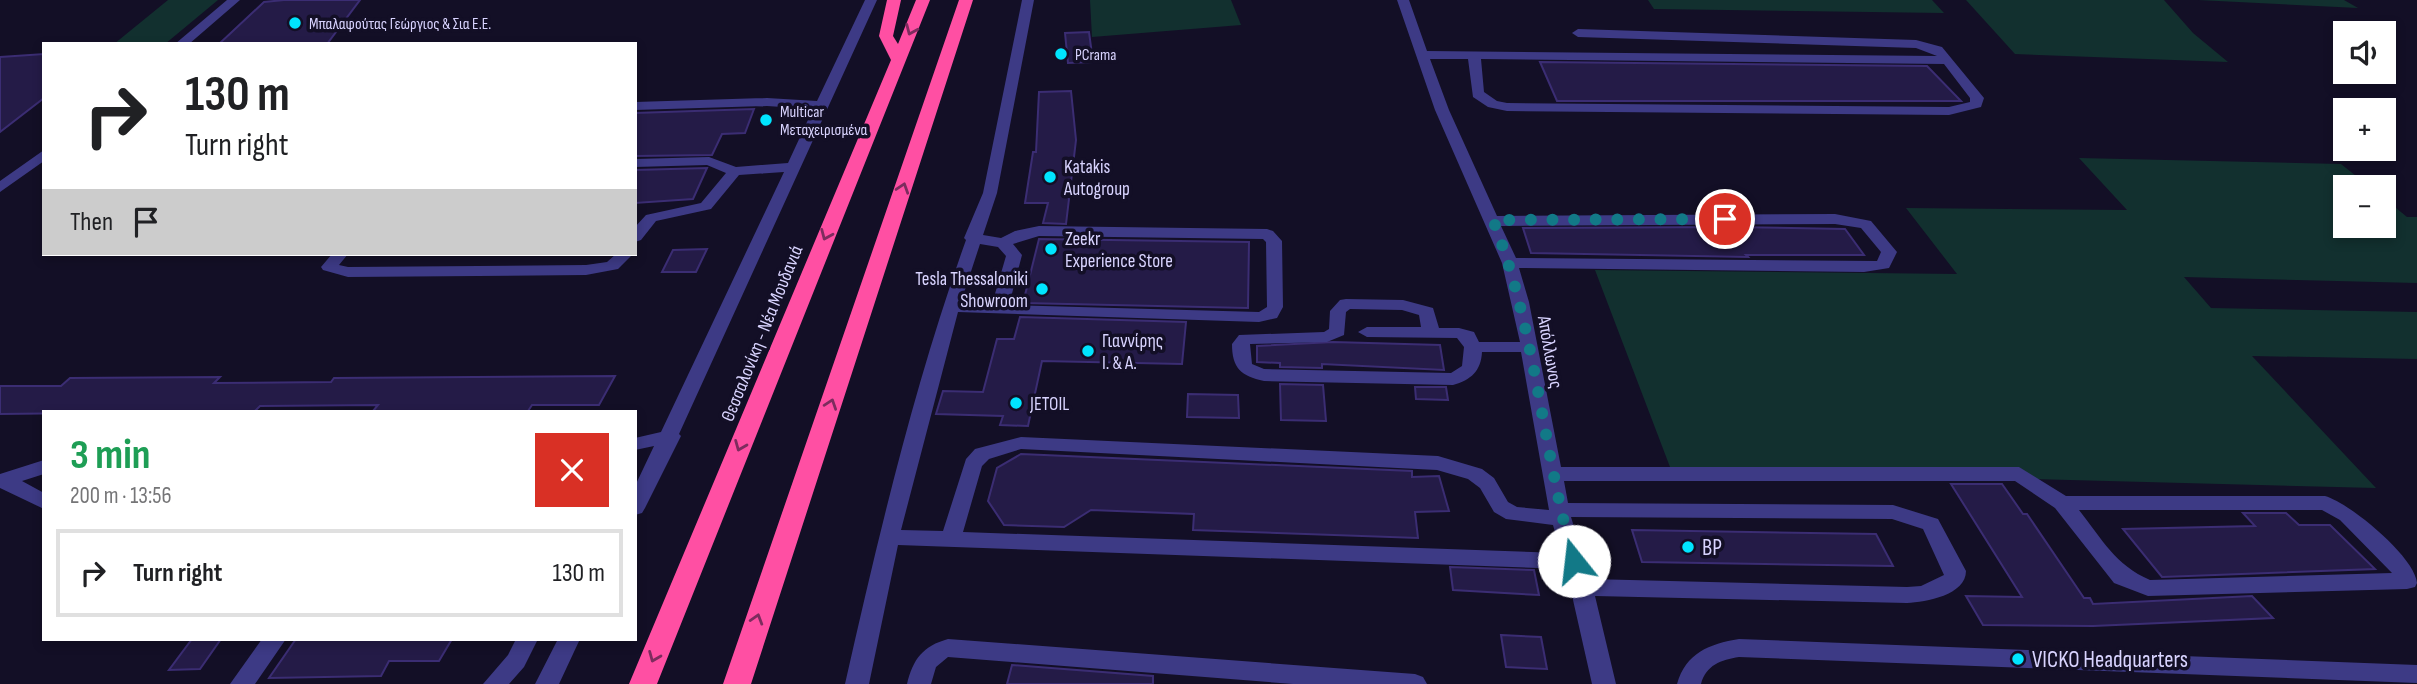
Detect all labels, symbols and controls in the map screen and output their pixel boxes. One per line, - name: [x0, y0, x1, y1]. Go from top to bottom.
- marker: Μπαλαφούτας Γεώργιος & Σια Ε.Ε.: [287, 15, 303, 31]
- place label: Μπαλαφούτας Γεώργιος & Σια Ε.Ε.: [309, 15, 491, 34]
- map controls: [2333, 21, 2396, 238]
- button: sound: [2333, 21, 2396, 84]
- one-way arrow: [905, 22, 919, 35]
- marker: PCrama: [1053, 46, 1069, 62]
- place label: PCrama: [1075, 46, 1116, 65]
- text: 130 m: [185, 66, 290, 125]
- icon: right: [70, 70, 161, 161]
- button: +: [2333, 98, 2396, 161]
- place label: Multicar Μεταχειρισμένα: [780, 103, 867, 140]
- marker: Multicar Μεταχειρισμένα: [758, 112, 774, 128]
- text: Turn right: [185, 126, 289, 165]
- place label: Katakis Autogroup: [1063, 156, 1130, 201]
- marker: Katakis Autogroup: [1042, 169, 1058, 185]
- button: −: [2333, 175, 2396, 238]
- one-way arrow: [895, 182, 909, 195]
- pin: [1695, 189, 1755, 249]
- icon: arrive: [1706, 200, 1744, 238]
- icon: arrive: [127, 203, 165, 241]
- text: Then: [70, 207, 113, 238]
- one-way arrow: [820, 228, 834, 241]
- place label: Zeekr Experience Store: [1065, 228, 1173, 273]
- marker: Zeekr Experience Store: [1043, 241, 1059, 257]
- street label: Θεσσαλονίκη - Νέα Μουδανιά: [717, 242, 808, 425]
- place label: Tesla Thessaloniki Showroom: [915, 268, 1028, 313]
- marker: Tesla Thessaloniki Showroom: [1034, 281, 1050, 297]
- street label: Απόλλωνος: [1532, 313, 1567, 390]
- place label: Γιαννίρης Ι. & Α.: [1102, 330, 1163, 375]
- marker: Γιαννίρης Ι. & Α.: [1080, 343, 1096, 359]
- place label: JETOIL: [1029, 393, 1069, 416]
- marker: JETOIL: [1008, 395, 1024, 411]
- one-way arrow: [823, 398, 837, 410]
- text: 3 min: [70, 430, 150, 481]
- button: close: [535, 433, 609, 507]
- one-way arrow: [734, 439, 748, 451]
- text: 200 m · 13:56: [70, 482, 172, 510]
- position arrow: [1537, 524, 1611, 598]
- place label: BP: [1702, 534, 1722, 562]
- marker: BP: [1680, 539, 1696, 555]
- icon: right: [74, 554, 112, 592]
- text: Turn right: [133, 558, 222, 589]
- text: 130 m: [553, 558, 605, 589]
- one-way arrow: [749, 613, 763, 625]
- place label: VICKO Headquarters: [2032, 646, 2188, 674]
- one-way arrow: [649, 650, 663, 662]
- marker: VICKO Headquarters: [2010, 651, 2026, 667]

